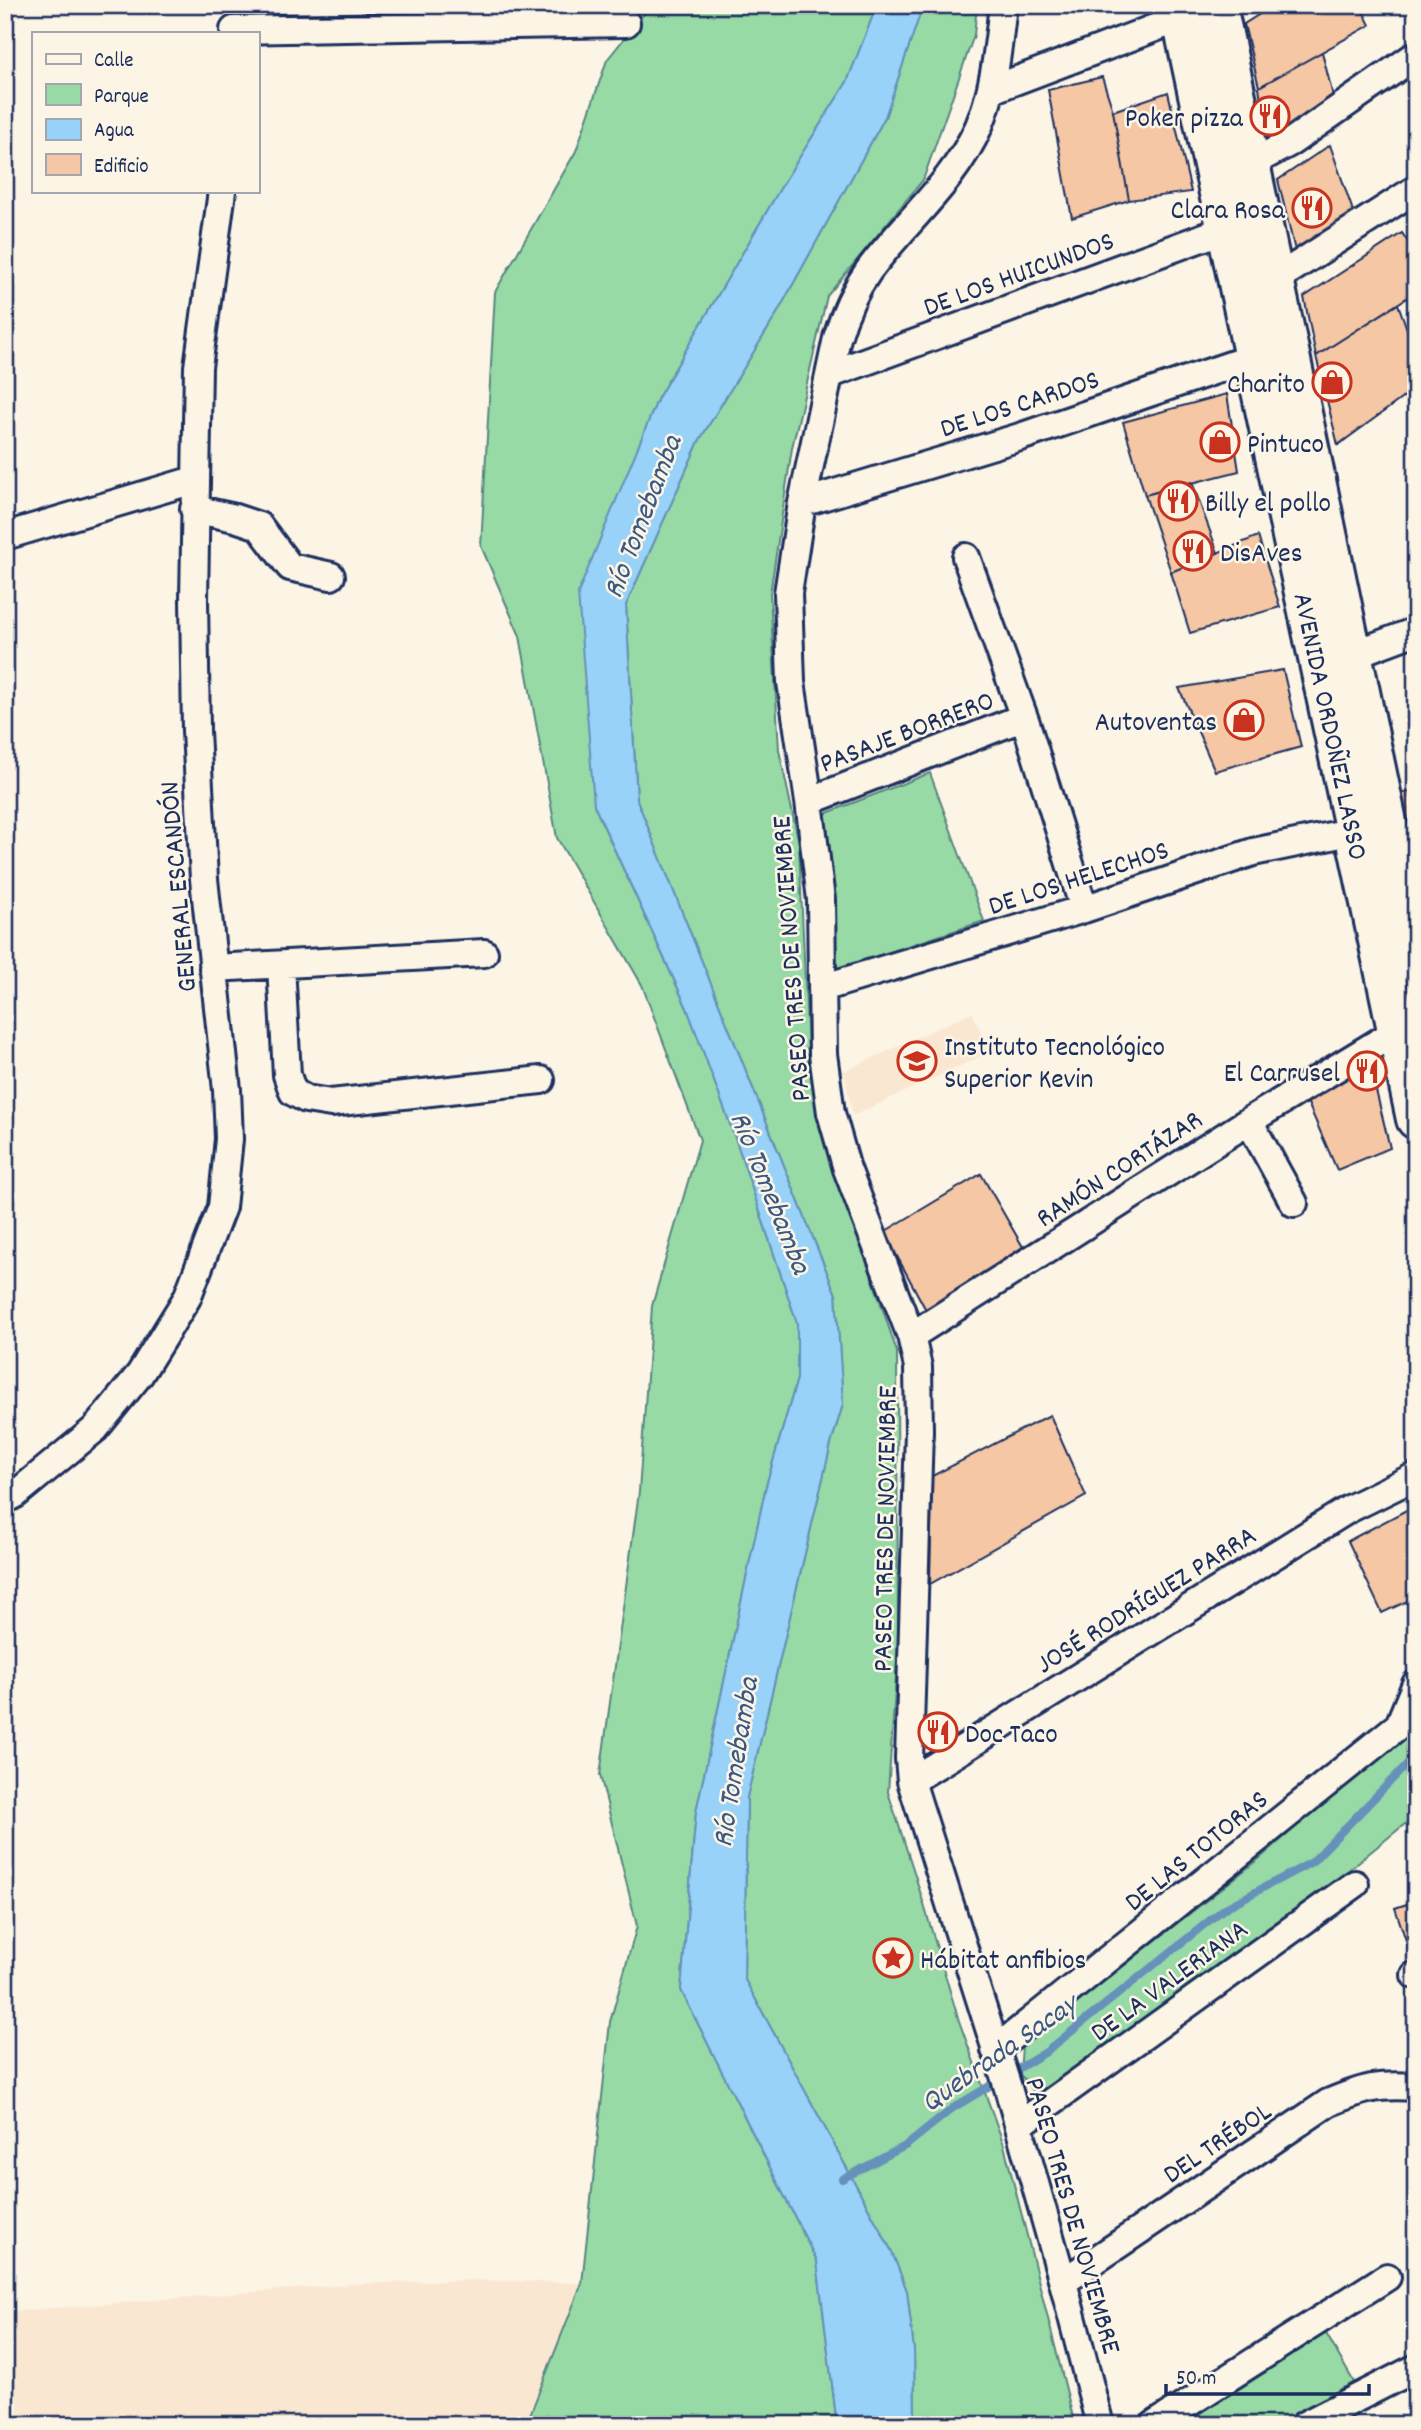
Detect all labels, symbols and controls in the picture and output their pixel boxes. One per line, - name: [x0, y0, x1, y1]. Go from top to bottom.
- legend: [32, 32, 259, 192]
- text: Calle: [94, 47, 133, 77]
- text: Parque: [94, 83, 149, 113]
- restaurant icon: Poker pizza: [1249, 95, 1291, 137]
- place label: Poker pizza: [1125, 101, 1244, 141]
- text: Agua: [94, 117, 135, 147]
- text: Edificio: [94, 153, 149, 183]
- restaurant icon: Clara Rosa: [1291, 187, 1333, 229]
- place label: Clara Rosa: [1170, 193, 1286, 233]
- street label: DE LOS HUICUNDOS: [919, 224, 1121, 330]
- shop icon: Charito: [1311, 361, 1353, 403]
- street label: DE LOS CARDOS: [936, 362, 1105, 451]
- place label: Charito: [1227, 367, 1305, 407]
- shop icon: Pintuco: [1199, 421, 1241, 463]
- place label: Pintuco: [1247, 427, 1324, 467]
- water label: Río Tomebamba: [594, 428, 697, 605]
- restaurant icon: Billy el pollo: [1157, 480, 1199, 522]
- place label: Billy el pollo: [1205, 486, 1331, 526]
- restaurant icon: DisAves: [1172, 530, 1214, 572]
- place label: DisAves: [1220, 536, 1302, 576]
- street label: AVENIDA ORDOÑEZ LASSO: [1280, 589, 1375, 864]
- street label: PASAJE BORRERO: [815, 683, 1001, 786]
- shop icon: Autoventas: [1223, 699, 1265, 741]
- place label: Autoventas: [1095, 705, 1217, 745]
- street label: GENERAL ESCANDÓN: [152, 779, 210, 994]
- street label: PASEO TRES DE NOVIEMBRE: [764, 814, 824, 1103]
- street label: DE LOS HELECHOS: [984, 833, 1175, 929]
- place label: Instituto Tecnológico Superior Kevin: [944, 1030, 1165, 1102]
- school or university icon: Instituto Tecnológico Superior Kevin: [896, 1040, 938, 1082]
- restaurant icon: El Carrusel: [1346, 1050, 1388, 1092]
- place label: El Carrusel: [1224, 1056, 1340, 1096]
- street label: RAMÓN CORTÁZAR: [1030, 1102, 1212, 1240]
- water label: Río Tomebamba: [716, 1106, 821, 1283]
- street label: PASEO TRES DE NOVIEMBRE: [866, 1385, 910, 1673]
- street label: JOSÉ RODRÍGUEZ PARRA: [1030, 1518, 1266, 1686]
- water label: Río Tomebamba: [704, 1673, 773, 1851]
- restaurant icon: Doc Taco: [917, 1711, 959, 1753]
- place label: Doc Taco: [965, 1717, 1058, 1757]
- street label: DE LAS TOTORAS: [1118, 1782, 1279, 1923]
- street label: DE LA VALERIANA: [1084, 1912, 1258, 2054]
- place icon: Hábitat anfibios: [872, 1937, 914, 1979]
- place label: Hábitat anfibios: [920, 1943, 1086, 1983]
- water label: Quebrada Sacay: [914, 1984, 1091, 2126]
- street label: PASEO TRES DE NOVIEMBRE: [1012, 2073, 1129, 2360]
- street label: DEL TRÉBOL: [1156, 2094, 1281, 2196]
- scale bar: [1166, 2353, 1368, 2397]
- text: 50 m: [1176, 2365, 1216, 2395]

